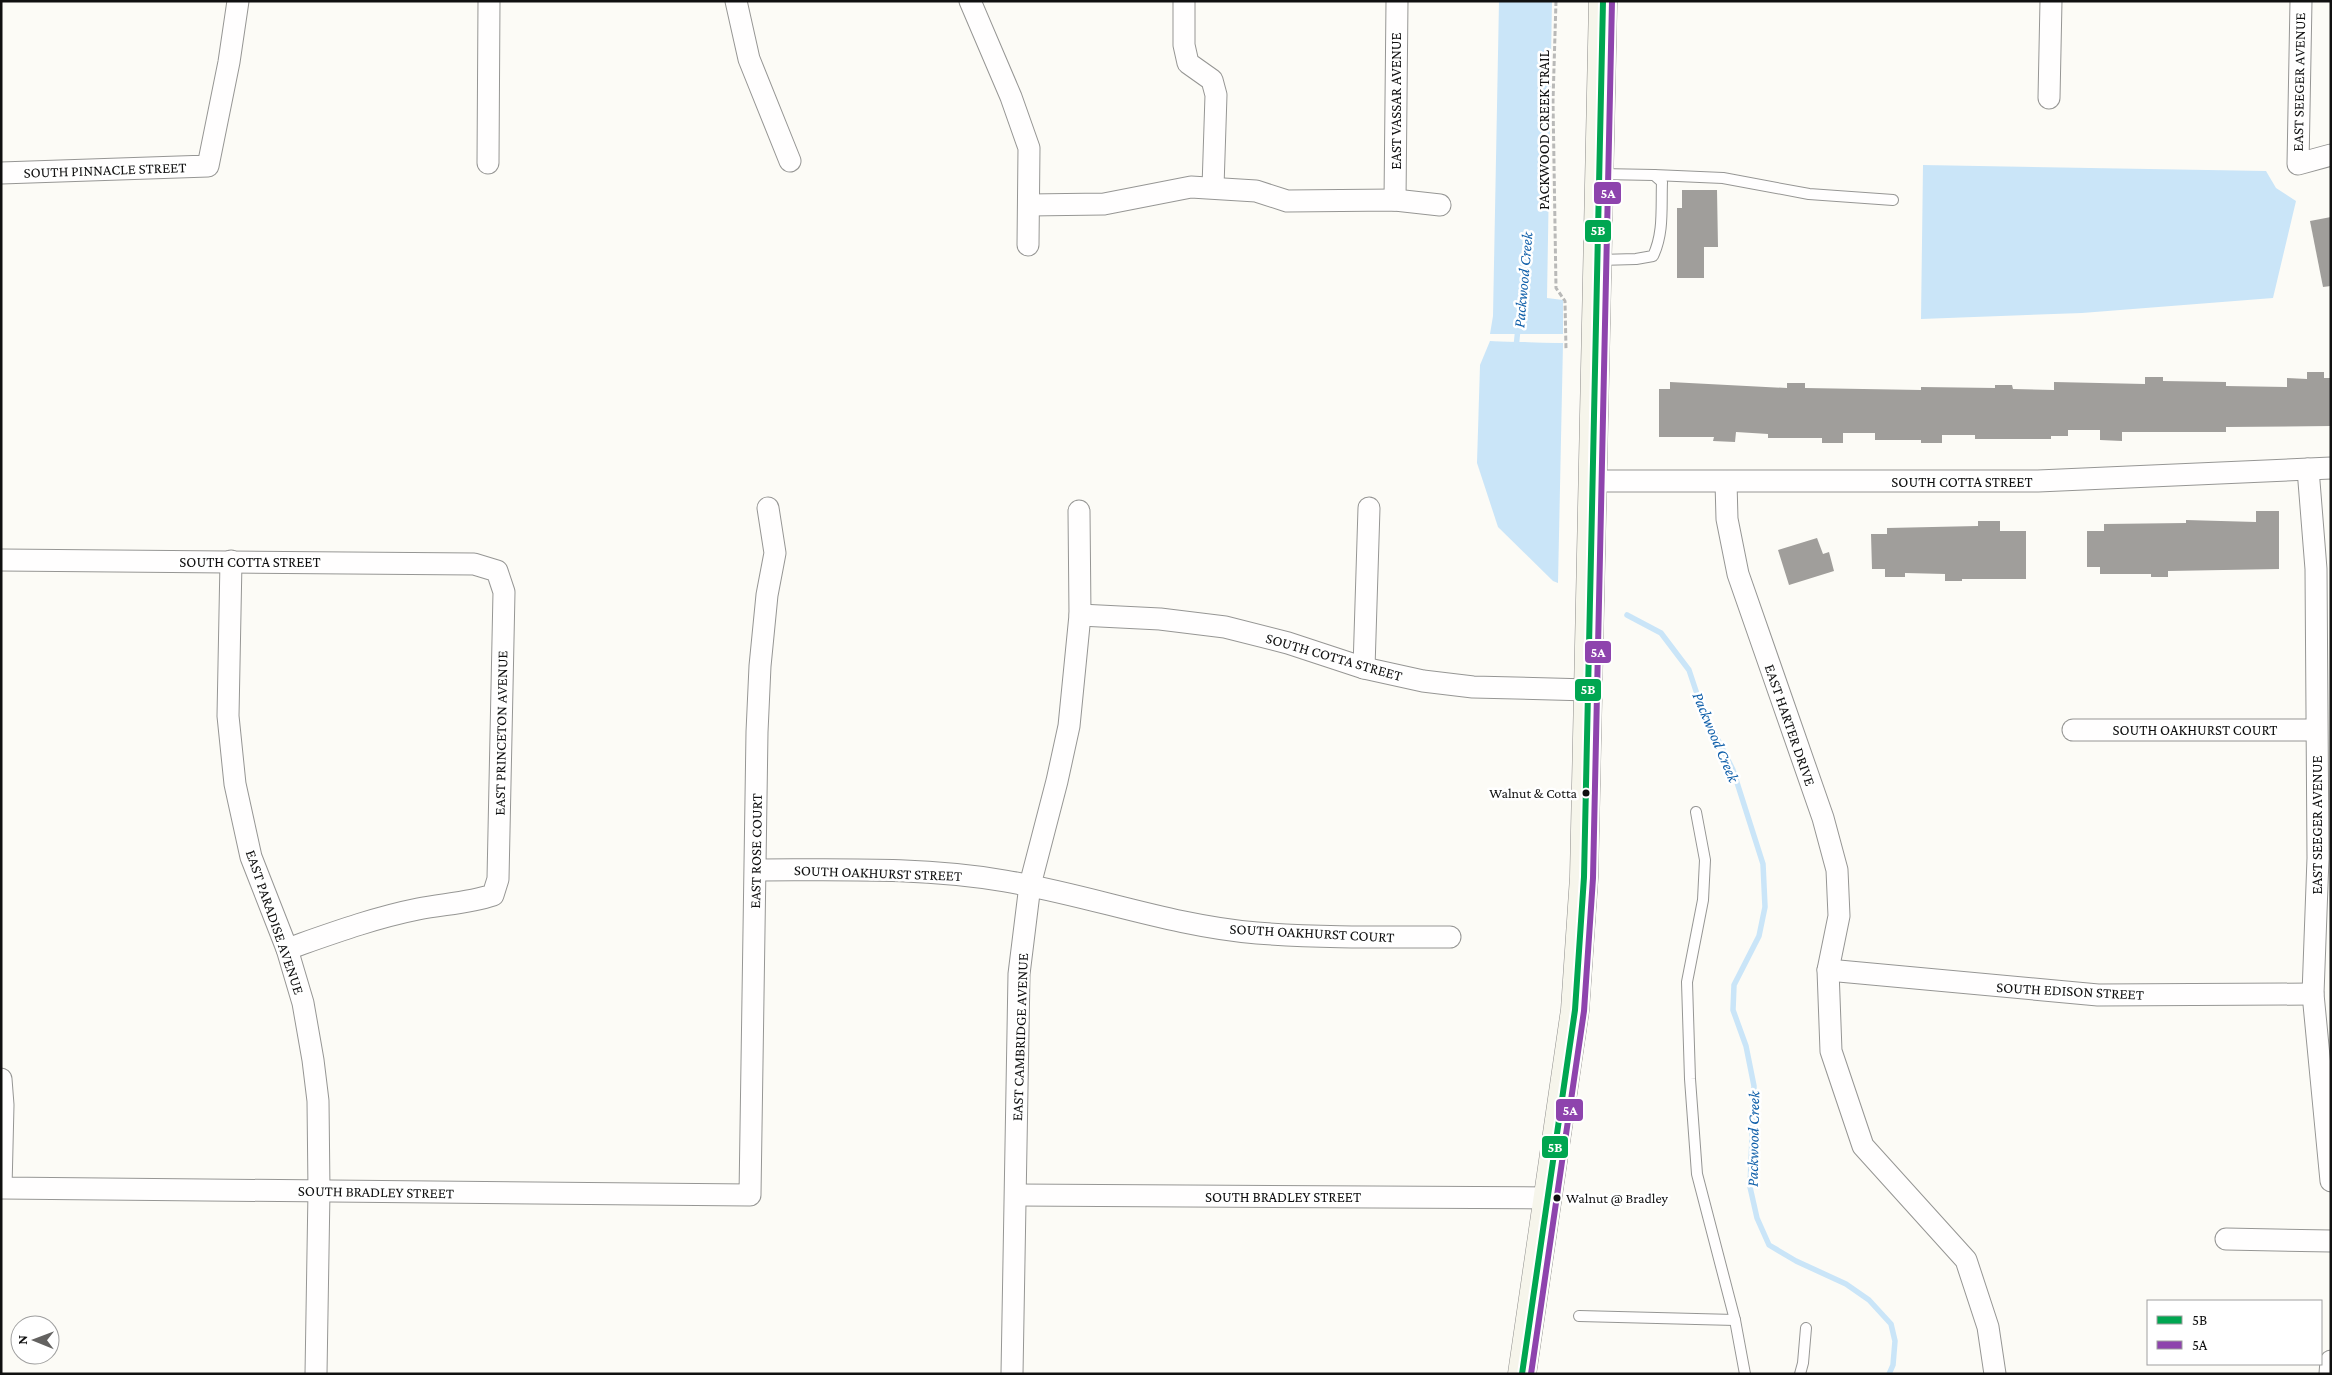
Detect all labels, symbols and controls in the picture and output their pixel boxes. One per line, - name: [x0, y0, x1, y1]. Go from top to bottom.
- street label: EAST SEEGER AVENUE: [2290, 12, 2308, 152]
- street label: EAST VASSAR AVENUE: [1388, 32, 1404, 170]
- street label: PACKWOOD CREEK TRAIL: [1536, 49, 1552, 210]
- street label: SOUTH PINNACLE STREET: [23, 159, 187, 181]
- line badge: 5A: [1593, 181, 1622, 205]
- text: 5A: [1600, 185, 1616, 201]
- line badge: 5B: [1584, 219, 1612, 243]
- text: 5B: [1590, 222, 1606, 238]
- water label: Packwood Creek: [1510, 230, 1536, 329]
- street label: SOUTH COTTA STREET: [1891, 474, 2033, 490]
- street label: SOUTH COTTA STREET: [179, 554, 321, 570]
- street label: SOUTH COTTA STREET: [1264, 630, 1404, 684]
- line badge: 5A: [1584, 640, 1612, 664]
- text: 5A: [1590, 644, 1606, 660]
- street label: EAST PRINCETON AVENUE: [492, 650, 510, 816]
- street label: EAST HARTER DRIVE: [1762, 662, 1818, 788]
- line badge: 5B: [1574, 678, 1602, 702]
- text: 5B: [1580, 681, 1596, 697]
- water label: Packwood Creek: [1689, 689, 1743, 785]
- street label: SOUTH OAKHURST COURT: [2112, 722, 2278, 738]
- street label: EAST SEEGER AVENUE: [2309, 755, 2325, 895]
- place label: Walnut & Cotta: [1489, 785, 1578, 801]
- marker: Walnut & Cotta: [1581, 788, 1591, 798]
- street label: EAST ROSE COURT: [747, 793, 765, 909]
- street label: EAST PARADISE AVENUE: [243, 848, 307, 996]
- street label: SOUTH OAKHURST STREET: [794, 862, 962, 884]
- street label: SOUTH OAKHURST COURT: [1229, 921, 1395, 945]
- street label: EAST CAMBRIDGE AVENUE: [1009, 953, 1031, 1121]
- street label: SOUTH EDISON STREET: [1996, 979, 2144, 1003]
- water label: Packwood Creek: [1744, 1090, 1762, 1187]
- line badge: 5A: [1555, 1098, 1584, 1122]
- text: 5A: [1562, 1102, 1578, 1118]
- line badge: 5B: [1541, 1135, 1569, 1159]
- text: 5B: [1547, 1139, 1563, 1155]
- street label: SOUTH BRADLEY STREET: [298, 1183, 454, 1201]
- street label: SOUTH BRADLEY STREET: [1205, 1189, 1361, 1205]
- place label: Walnut @ Bradley: [1566, 1190, 1669, 1206]
- marker: Walnut @ Bradley: [1552, 1193, 1562, 1203]
- legend: [2147, 1300, 2322, 1365]
- text: 5B: [2192, 1312, 2207, 1328]
- north arrow: [10, 1315, 60, 1365]
- text: N: [14, 1334, 30, 1345]
- text: 5A: [2192, 1337, 2208, 1353]

